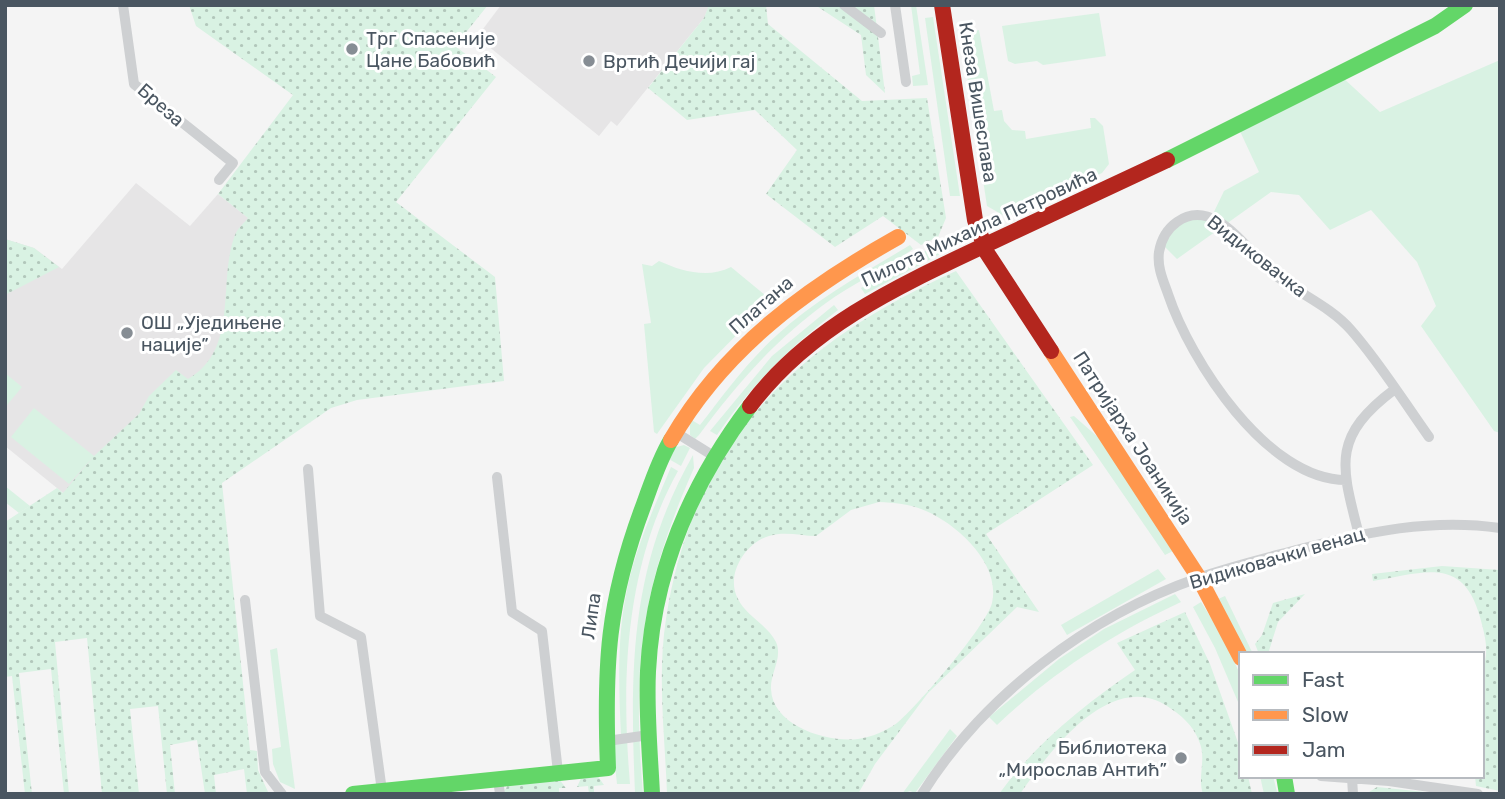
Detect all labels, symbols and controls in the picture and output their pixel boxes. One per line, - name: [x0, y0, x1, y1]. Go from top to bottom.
- street label: Кнеза Вишеслава: [954, 20, 1002, 184]
- place label: Трг Спасеније Цане Бабовић: [366, 27, 496, 72]
- marker: Трг Спасеније Цане Бабовић: [344, 41, 360, 57]
- place label: Вртић Дечији гај: [603, 50, 755, 73]
- marker: Вртић Дечији гај: [581, 53, 597, 69]
- street label: Бреза: [133, 78, 189, 132]
- street label: Пилота Михаила Петровића: [857, 162, 1101, 292]
- street label: Видиковачка: [1203, 210, 1311, 302]
- street label: Платана: [724, 271, 798, 339]
- place label: ОШ „Уједињене нације”: [141, 311, 282, 356]
- marker: ОШ „Уједињене нације”: [119, 325, 135, 341]
- street label: Патријарха Јоаникија: [1068, 347, 1198, 529]
- street label: Видиковачки венац: [1187, 522, 1367, 594]
- street label: Липа: [576, 591, 606, 641]
- legend: [1239, 652, 1484, 778]
- text: Fast: [1302, 667, 1344, 692]
- text: Slow: [1302, 702, 1349, 727]
- place label: Библиотека „Мирослав Антић”: [998, 736, 1167, 781]
- text: Jam: [1302, 737, 1346, 762]
- marker: Библиотека „Мирослав Антић”: [1173, 750, 1189, 766]

